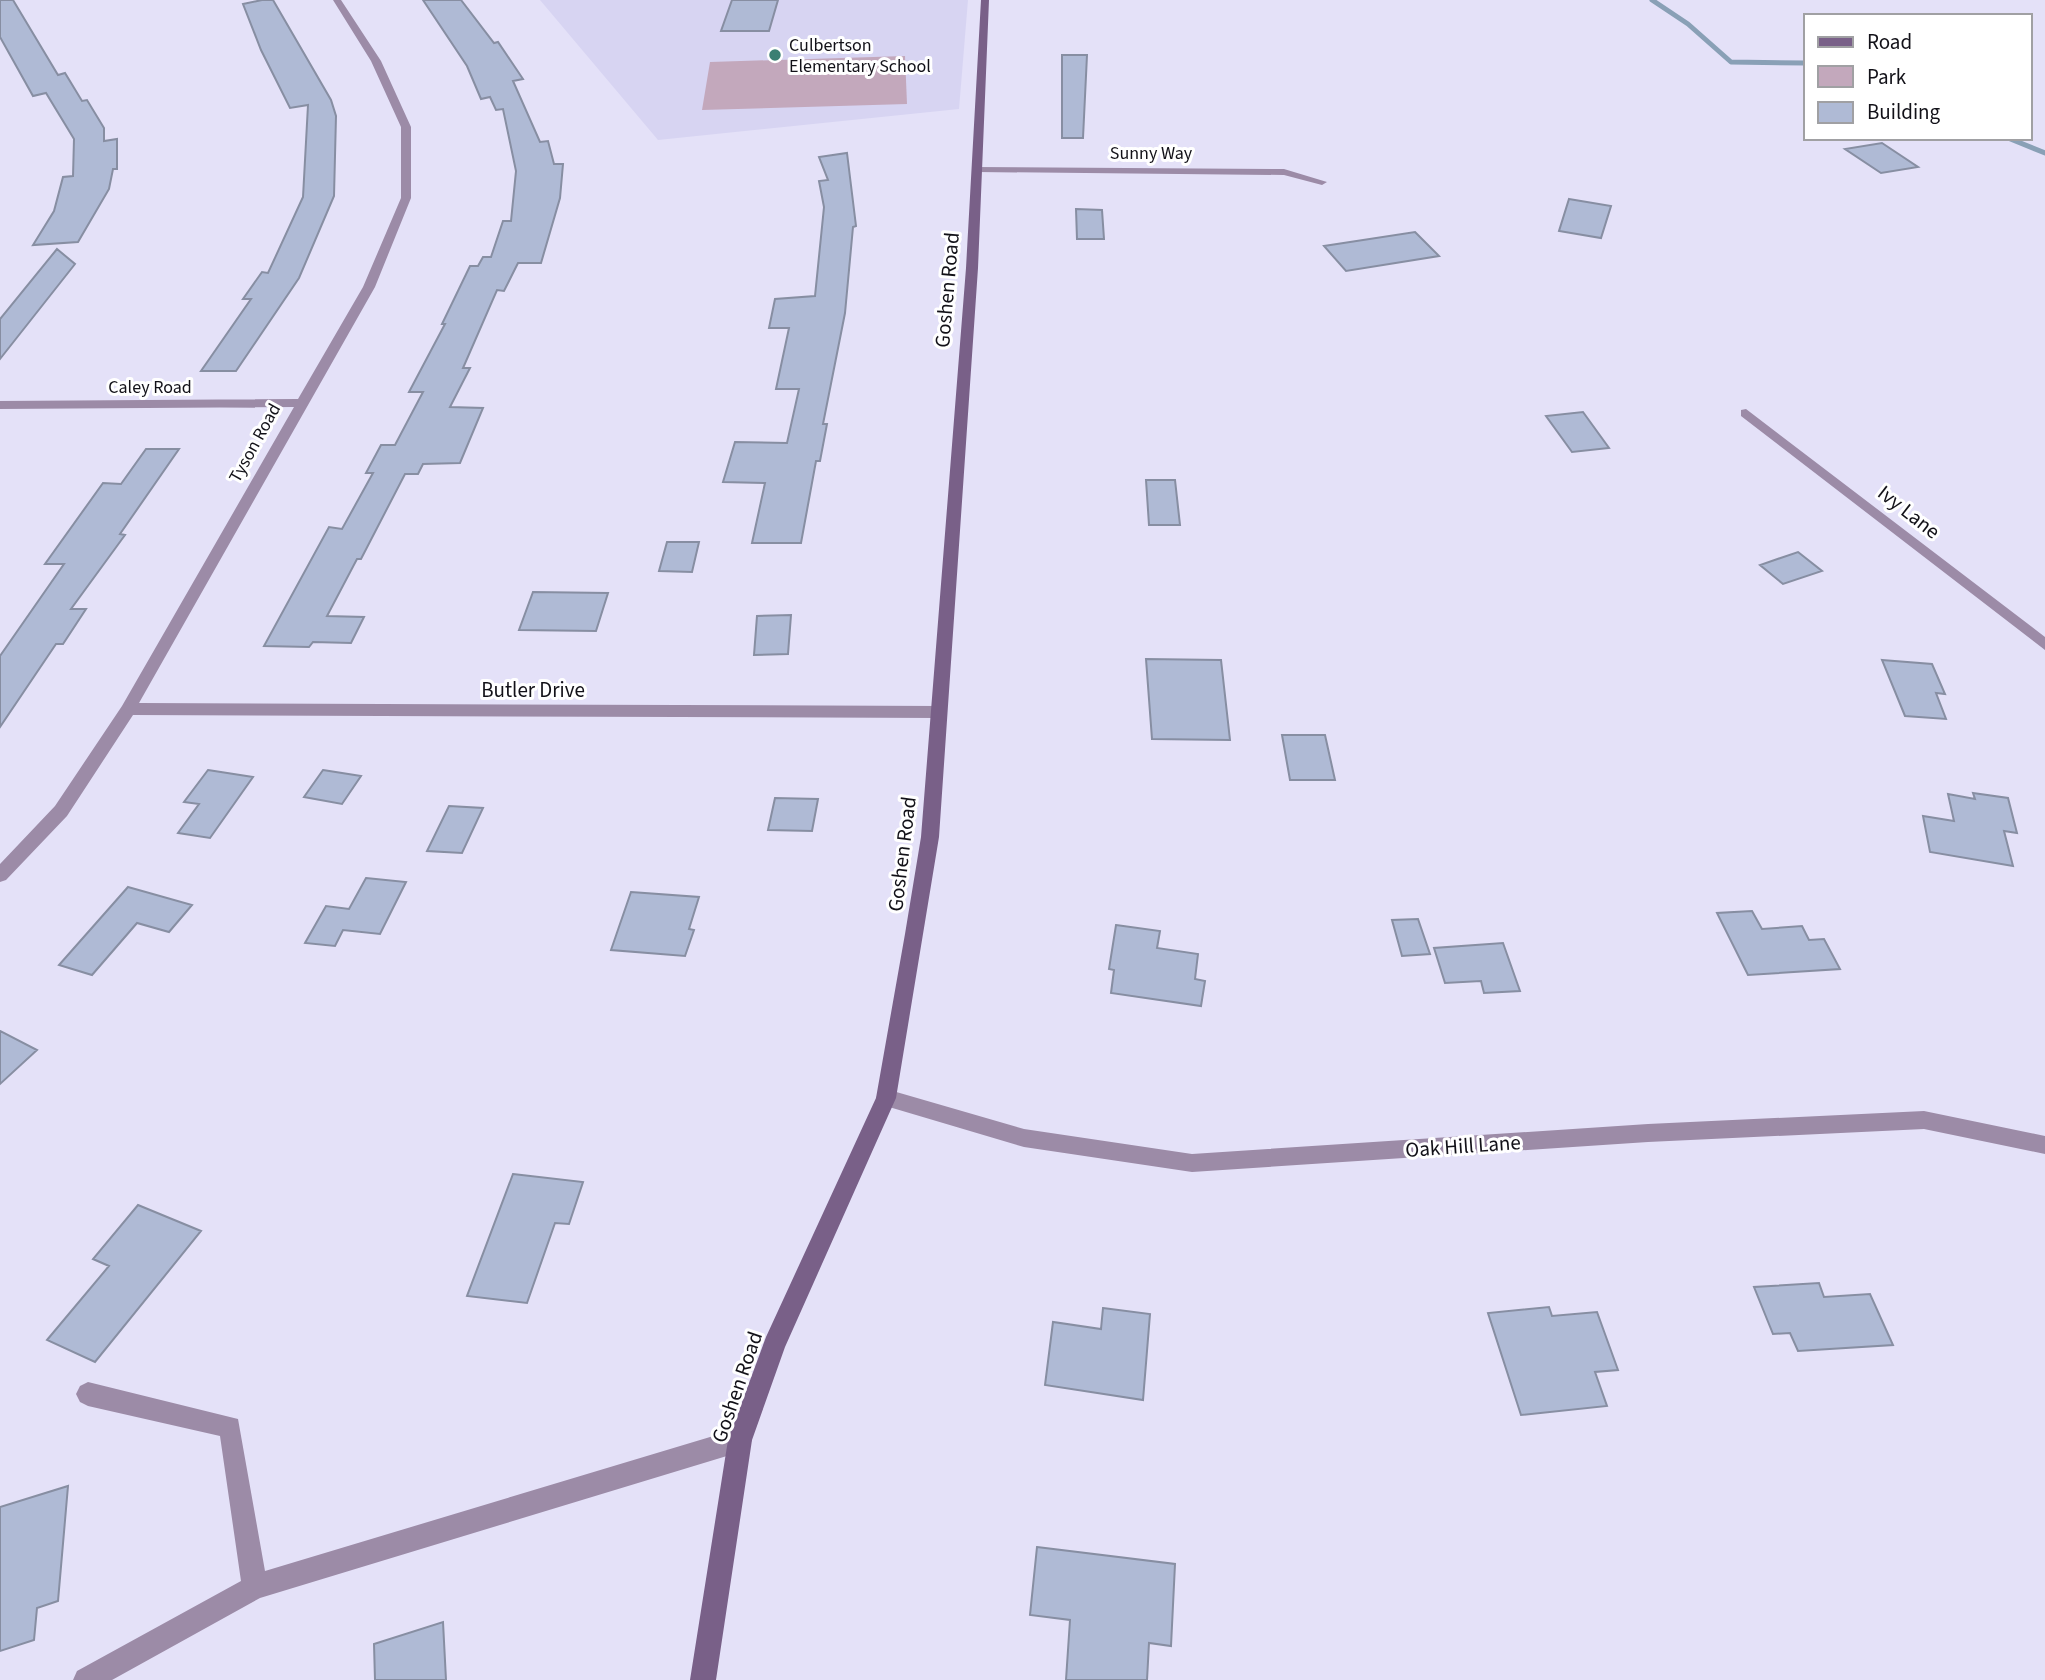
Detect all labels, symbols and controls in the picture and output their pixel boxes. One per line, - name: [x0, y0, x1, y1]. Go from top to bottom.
- legend: [1804, 14, 2031, 140]
- text: Road: [1867, 27, 1912, 57]
- place label: Culbertson Elementary School: [789, 33, 931, 79]
- marker: Culbertson Elementary School: [767, 47, 783, 63]
- text: Park: [1867, 62, 1907, 92]
- text: Building: [1867, 97, 1941, 127]
- street label: Sunny Way: [1110, 141, 1193, 166]
- street label: Goshen Road: [927, 231, 967, 349]
- street label: Caley Road: [108, 375, 192, 400]
- street label: Tyson Road: [223, 399, 287, 487]
- street label: Ivy Lane: [1871, 478, 1947, 546]
- street label: Butler Drive: [481, 675, 585, 705]
- street label: Goshen Road: [880, 795, 924, 913]
- street label: Oak Hill Lane: [1404, 1127, 1522, 1165]
- street label: Goshen Road: [704, 1327, 770, 1447]

